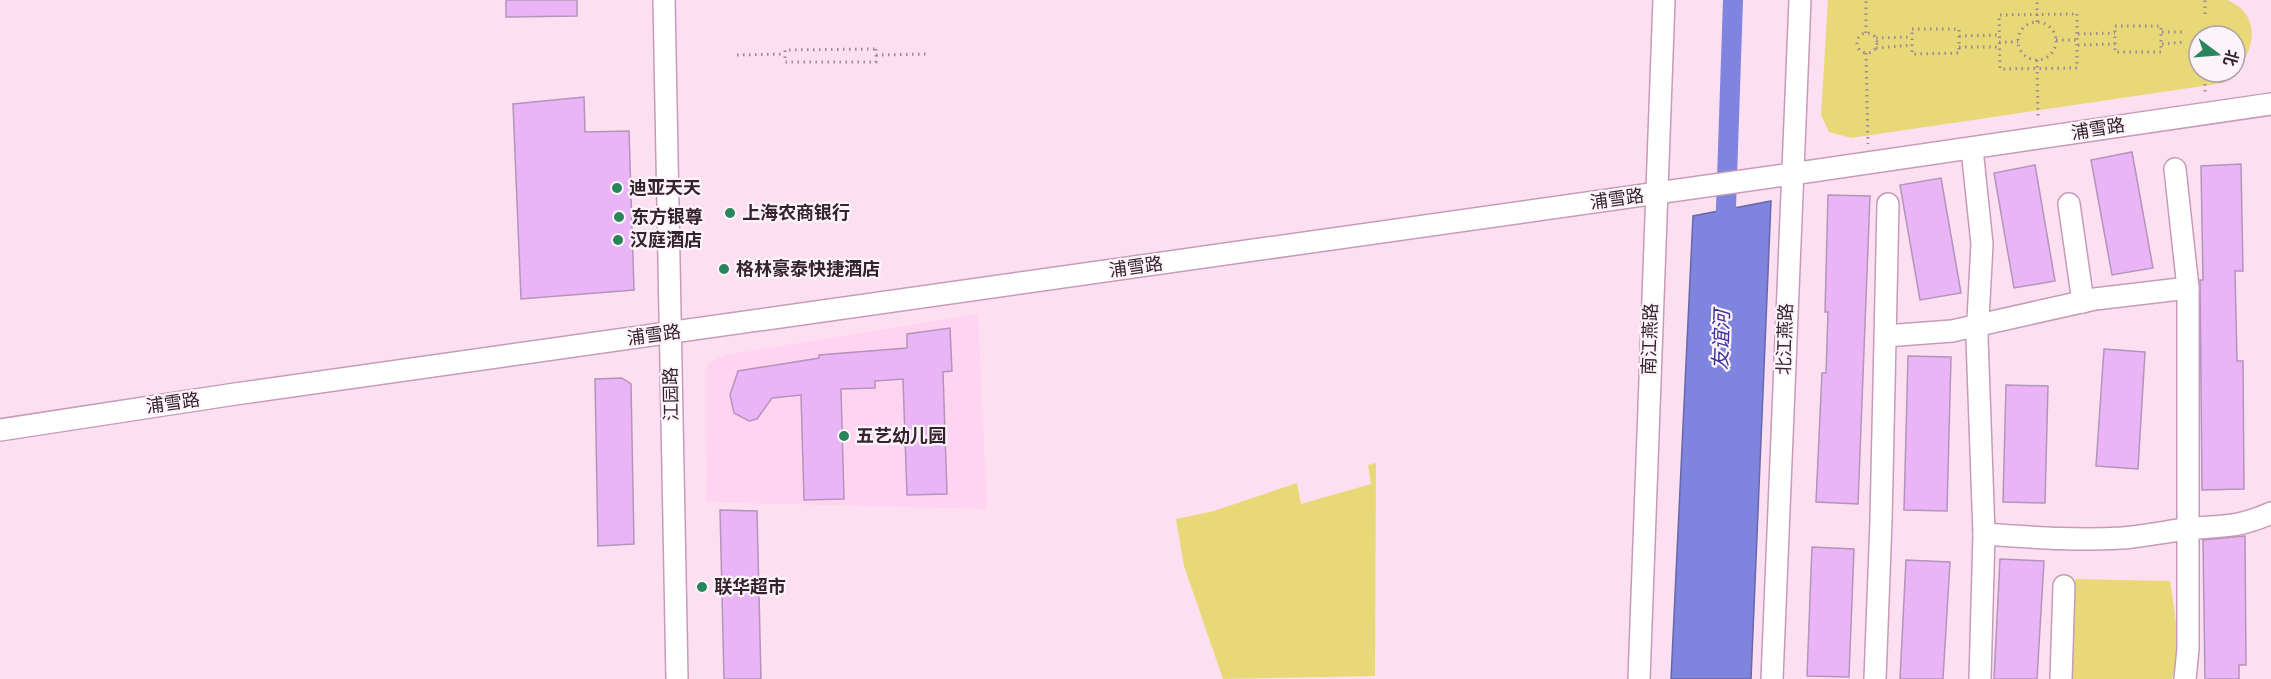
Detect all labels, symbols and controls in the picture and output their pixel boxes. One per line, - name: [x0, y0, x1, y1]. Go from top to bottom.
- north arrow: [2187, 24, 2247, 84]
- text: 北: [2220, 48, 2242, 68]
- street label: 浦雪路: [2070, 114, 2126, 143]
- place label: 迪亚天天: [629, 177, 701, 198]
- marker: 迪亚天天: [610, 181, 624, 195]
- street label: 浦雪路: [1589, 184, 1645, 213]
- place label: 上海农商银行: [742, 202, 850, 223]
- place label: 东方银尊: [631, 206, 703, 227]
- marker: 上海农商银行: [723, 206, 737, 220]
- marker: 东方银尊: [612, 210, 626, 224]
- place label: 汉庭酒店: [630, 229, 702, 250]
- marker: 汉庭酒店: [611, 233, 625, 247]
- street label: 浦雪路: [1108, 252, 1164, 281]
- place label: 格林豪泰快捷酒店: [736, 258, 880, 279]
- marker: 格林豪泰快捷酒店: [717, 262, 731, 276]
- street label: 南江燕路: [1638, 303, 1661, 375]
- street label: 北江燕路: [1773, 303, 1796, 375]
- water label: 友谊河: [1708, 306, 1734, 370]
- street label: 浦雪路: [626, 320, 682, 349]
- street label: 江园路: [660, 367, 681, 421]
- street label: 浦雪路: [145, 388, 201, 417]
- place label: 五艺幼儿园: [856, 425, 946, 446]
- marker: 五艺幼儿园: [837, 429, 851, 443]
- place label: 联华超市: [714, 576, 786, 597]
- marker: 联华超市: [695, 580, 709, 594]

